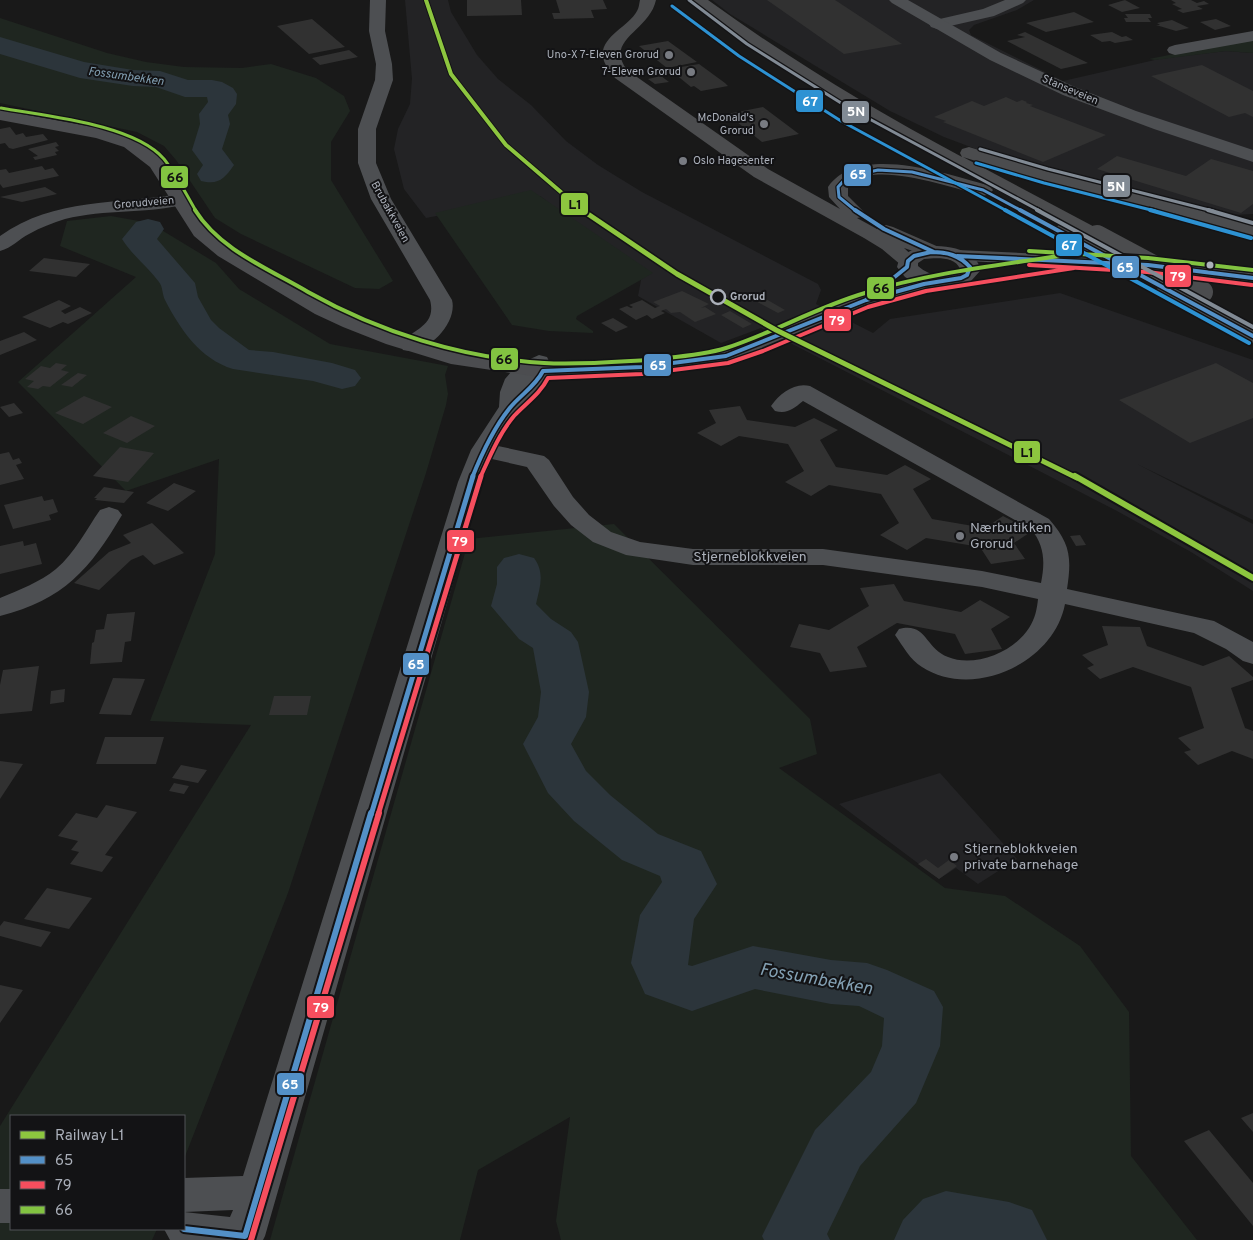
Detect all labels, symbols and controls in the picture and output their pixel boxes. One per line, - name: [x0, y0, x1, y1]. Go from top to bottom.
- place label: Uno-X 7-Eleven Grorud: [547, 48, 659, 62]
- marker: Uno-X 7-Eleven Grorud: [663, 49, 675, 61]
- water label: Fossumbekken: [87, 64, 165, 90]
- place label: 7-Eleven Grorud: [602, 65, 681, 79]
- marker: 7-Eleven Grorud: [685, 66, 697, 78]
- street label: Stanseveien: [1040, 72, 1100, 108]
- line badge: 67: [795, 89, 824, 113]
- text: 67: [802, 94, 818, 111]
- line badge: 5N: [841, 100, 870, 124]
- text: 5N: [847, 104, 865, 121]
- place label: McDonald's Grorud: [698, 111, 754, 138]
- marker: McDonald's Grorud: [758, 118, 770, 130]
- place label: Oslo Hagesenter: [693, 154, 775, 168]
- marker: Oslo Hagesenter: [677, 155, 689, 167]
- line badge: 65: [843, 163, 872, 187]
- line badge: 66: [160, 165, 189, 189]
- text: 65: [849, 167, 867, 184]
- text: 66: [166, 170, 184, 187]
- line badge: 5N: [1102, 174, 1131, 198]
- street label: Brubakkveien: [367, 179, 413, 245]
- text: 5N: [1107, 179, 1125, 196]
- line badge: L1: [560, 192, 589, 216]
- street label: Grorudveien: [113, 193, 175, 213]
- text: L1: [568, 197, 582, 214]
- line badge: 67: [1055, 233, 1083, 257]
- text: 67: [1061, 238, 1077, 255]
- line badge: 65: [1111, 255, 1140, 279]
- text: 65: [1116, 260, 1134, 277]
- unlabelled marker: [1205, 260, 1215, 270]
- line badge: 79: [1164, 264, 1192, 288]
- text: 79: [1170, 269, 1186, 286]
- line badge: 66: [866, 276, 895, 300]
- text: 66: [872, 281, 890, 298]
- marker: Grorud: [710, 289, 726, 305]
- place label: Grorud: [730, 290, 765, 304]
- line badge: 79: [823, 308, 852, 332]
- text: 79: [829, 313, 845, 330]
- line badge: 66: [490, 347, 519, 371]
- text: 66: [495, 352, 513, 369]
- line badge: 65: [643, 353, 672, 377]
- text: 65: [649, 358, 667, 375]
- line badge: L1: [1013, 440, 1041, 464]
- text: L1: [1020, 445, 1034, 462]
- place label: Nærbutikken Grorud: [970, 520, 1051, 553]
- line badge: 79: [446, 529, 475, 553]
- marker: Nærbutikken Grorud: [954, 530, 966, 542]
- text: 79: [452, 534, 468, 551]
- street label: Stjerneblokkveien: [693, 549, 807, 566]
- line badge: 65: [402, 652, 430, 676]
- text: 65: [407, 657, 425, 674]
- place label: Stjerneblokkveien private barnehage: [964, 841, 1078, 874]
- marker: Stjerneblokkveien private barnehage: [948, 851, 960, 863]
- water label: Fossumbekken: [758, 959, 874, 1001]
- line badge: 79: [306, 995, 335, 1019]
- text: 79: [313, 1000, 329, 1017]
- line badge: 65: [276, 1072, 305, 1096]
- text: 65: [281, 1077, 299, 1094]
- legend: [10, 1115, 185, 1230]
- text: Railway L1: [55, 1127, 124, 1146]
- text: 65: [55, 1152, 73, 1171]
- text: 79: [55, 1177, 72, 1196]
- text: 66: [55, 1202, 73, 1221]

